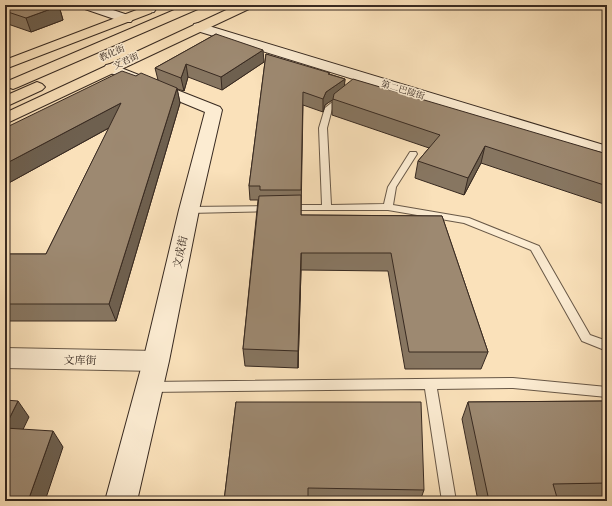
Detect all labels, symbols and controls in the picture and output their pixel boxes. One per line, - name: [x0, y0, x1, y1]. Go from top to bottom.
- street label: 教化街: [98, 43, 126, 63]
- street label: 文君街: [112, 51, 140, 71]
- street label: 第二巴陵街: [380, 79, 426, 101]
- street label: 文成街: [171, 235, 190, 270]
- street label: 文库街: [63, 354, 97, 367]

